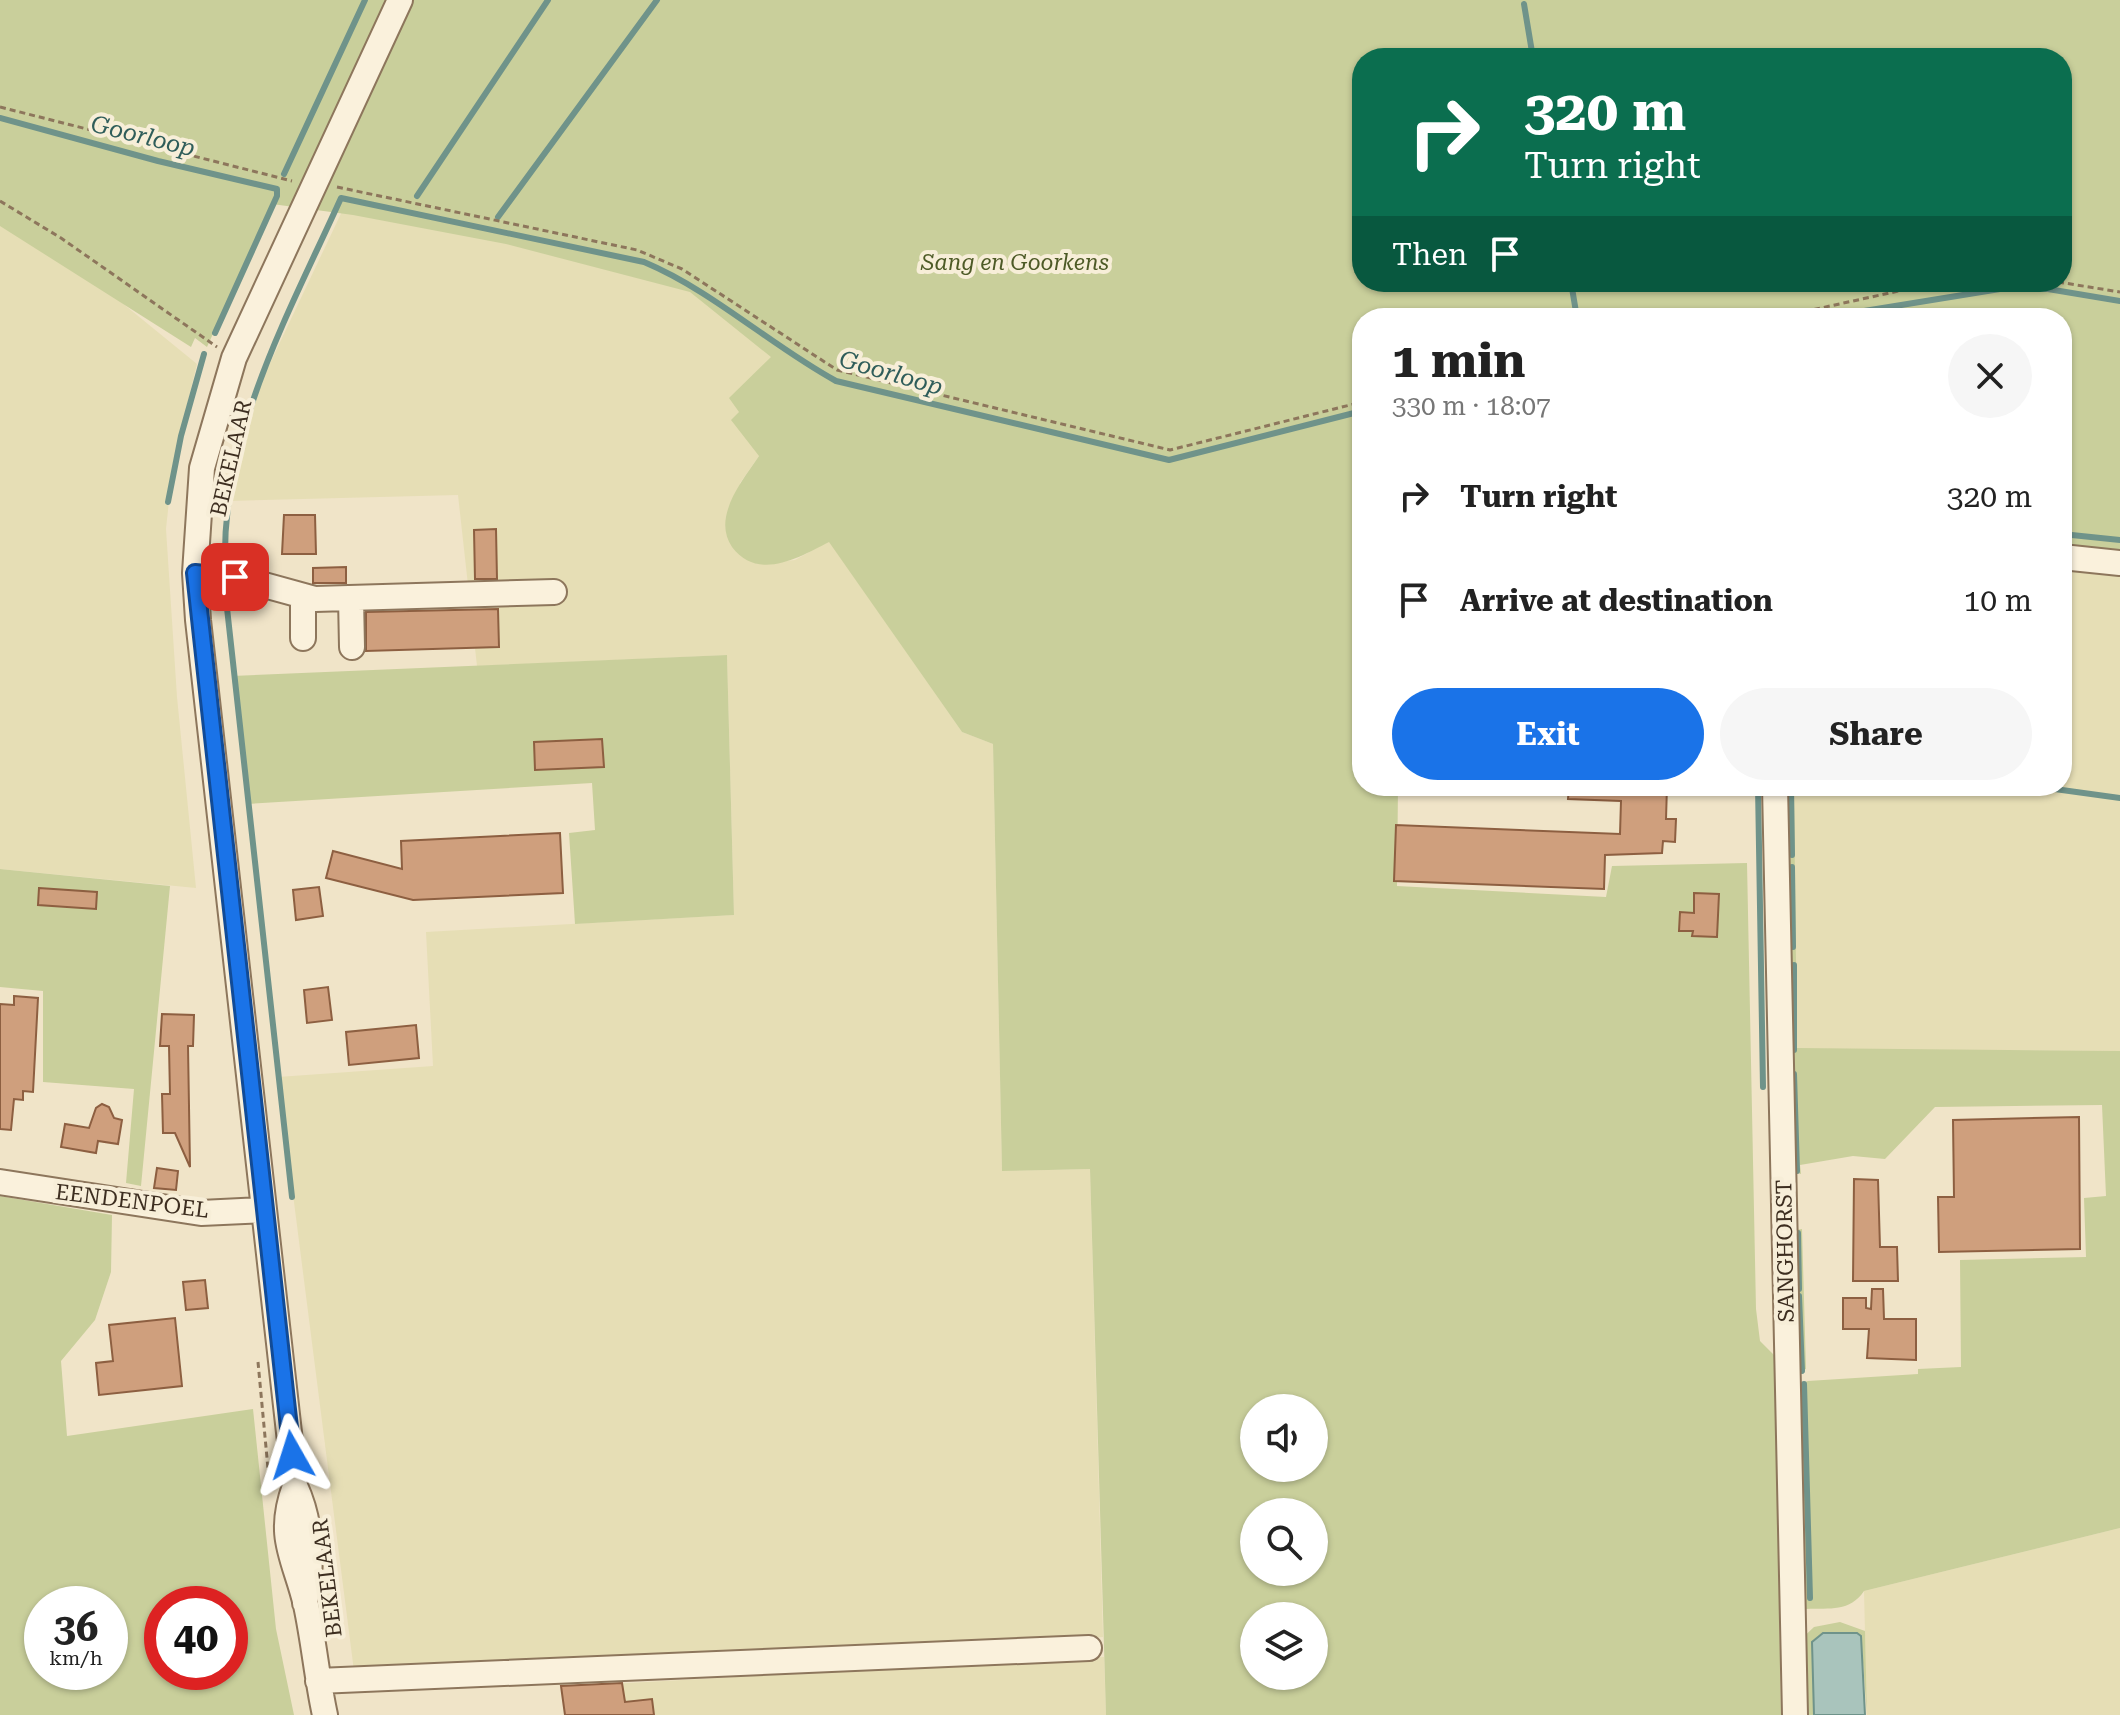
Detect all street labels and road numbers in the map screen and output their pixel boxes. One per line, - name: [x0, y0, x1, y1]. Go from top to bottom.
- street label: BEKELAAR: [205, 397, 257, 519]
- street label: EENDENPOEL: [54, 1179, 210, 1223]
- street label: SANGHORST: [1771, 1179, 1799, 1323]
- street label: BEKELAAR: [307, 1517, 347, 1639]

